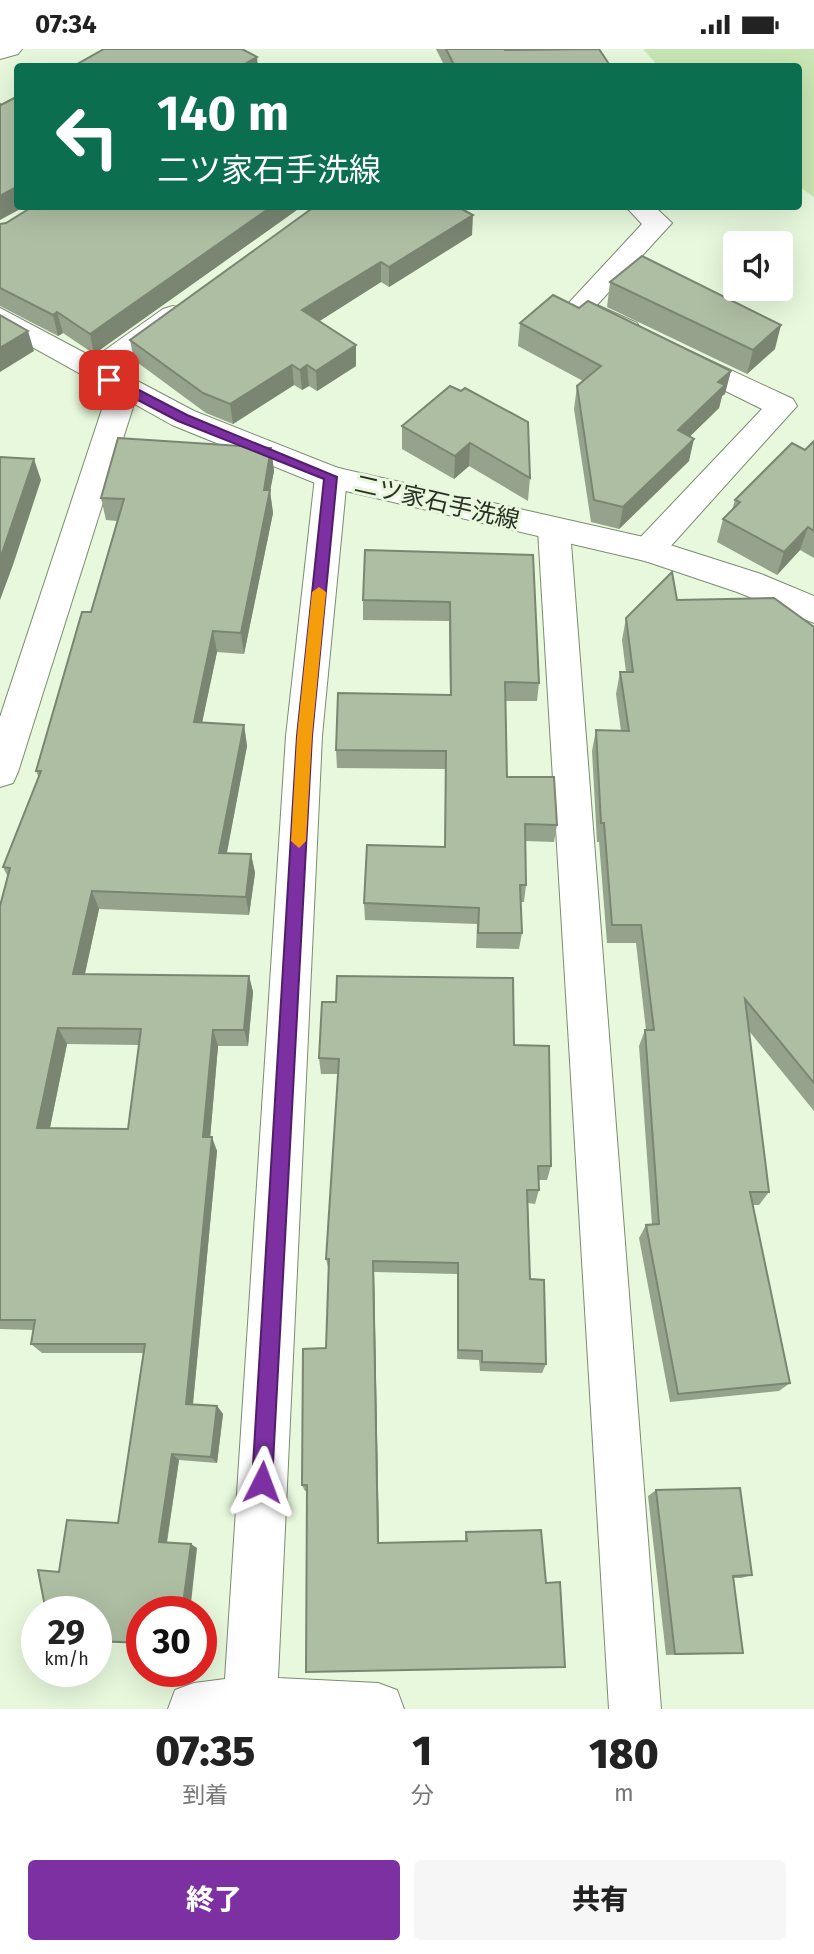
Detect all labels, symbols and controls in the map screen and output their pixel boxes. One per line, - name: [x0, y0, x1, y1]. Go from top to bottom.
- text: 07:34: [35, 9, 97, 40]
- text: 140 m: [157, 84, 289, 143]
- icon: left: [42, 91, 133, 182]
- text: 二ツ家石手洗線: [157, 151, 381, 189]
- map controls: [723, 231, 793, 301]
- button: sound: [723, 231, 793, 301]
- pin: [79, 350, 139, 410]
- icon: arrive: [90, 361, 128, 399]
- street label: 二ツ家石手洗線: [352, 469, 522, 535]
- position arrow: [225, 1445, 299, 1519]
- speed limit sign: 30: [126, 1596, 217, 1687]
- text: 29: [48, 1611, 85, 1653]
- text: km/h: [44, 1648, 89, 1670]
- text: 07:35: [155, 1726, 255, 1776]
- text: 1: [412, 1726, 432, 1776]
- text: 180: [589, 1729, 659, 1779]
- text: m: [614, 1779, 634, 1807]
- text: 到着: [182, 1781, 228, 1809]
- text: 分: [411, 1781, 434, 1809]
- button: 終了: [28, 1860, 400, 1940]
- button: 共有: [414, 1860, 786, 1940]

